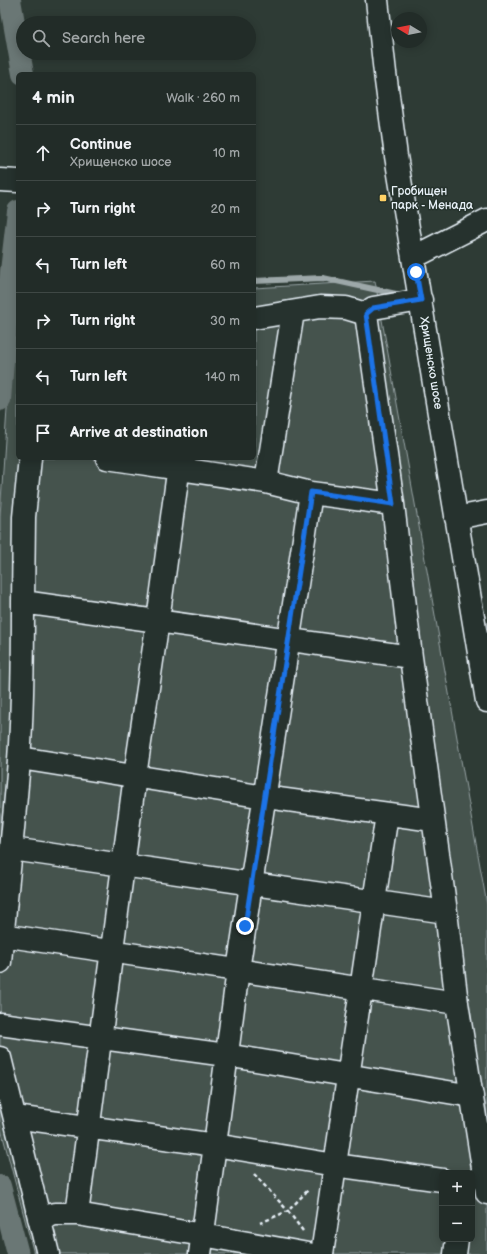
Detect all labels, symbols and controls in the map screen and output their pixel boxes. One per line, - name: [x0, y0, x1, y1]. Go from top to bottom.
- north arrow: [391, 12, 427, 48]
- search box: [16, 16, 256, 60]
- icon: search: [30, 27, 52, 49]
- text: Search here: [62, 29, 145, 48]
- text: 4 min: [32, 88, 75, 108]
- text: Walk · 260 m: [166, 90, 240, 106]
- text: Continue: [70, 135, 132, 154]
- icon: ahead: [32, 142, 54, 164]
- text: 10 m: [213, 145, 240, 161]
- text: Хрищенско шосе: [70, 154, 172, 170]
- place label: Гробищен парк - Менада: [391, 184, 473, 213]
- marker: Гробищен парк - Менада: [378, 193, 388, 203]
- icon: right: [32, 198, 54, 220]
- text: Turn right: [70, 199, 135, 218]
- text: 20 m: [210, 201, 240, 217]
- icon: left: [32, 254, 54, 276]
- text: Turn left: [70, 255, 127, 274]
- text: 60 m: [210, 257, 240, 273]
- route start: [407, 263, 425, 281]
- icon: right: [32, 310, 54, 332]
- text: Turn right: [70, 311, 135, 330]
- text: 30 m: [210, 313, 240, 329]
- street label: Хрищенско шосе: [416, 316, 446, 411]
- icon: left: [32, 366, 54, 388]
- text: Turn left: [70, 367, 127, 386]
- text: 140 m: [205, 369, 240, 385]
- icon: arrive: [32, 422, 54, 444]
- text: Arrive at destination: [70, 423, 208, 442]
- route end: [236, 917, 254, 935]
- map controls: [439, 1170, 475, 1242]
- button: +: [439, 1170, 475, 1206]
- button: −: [439, 1206, 475, 1242]

